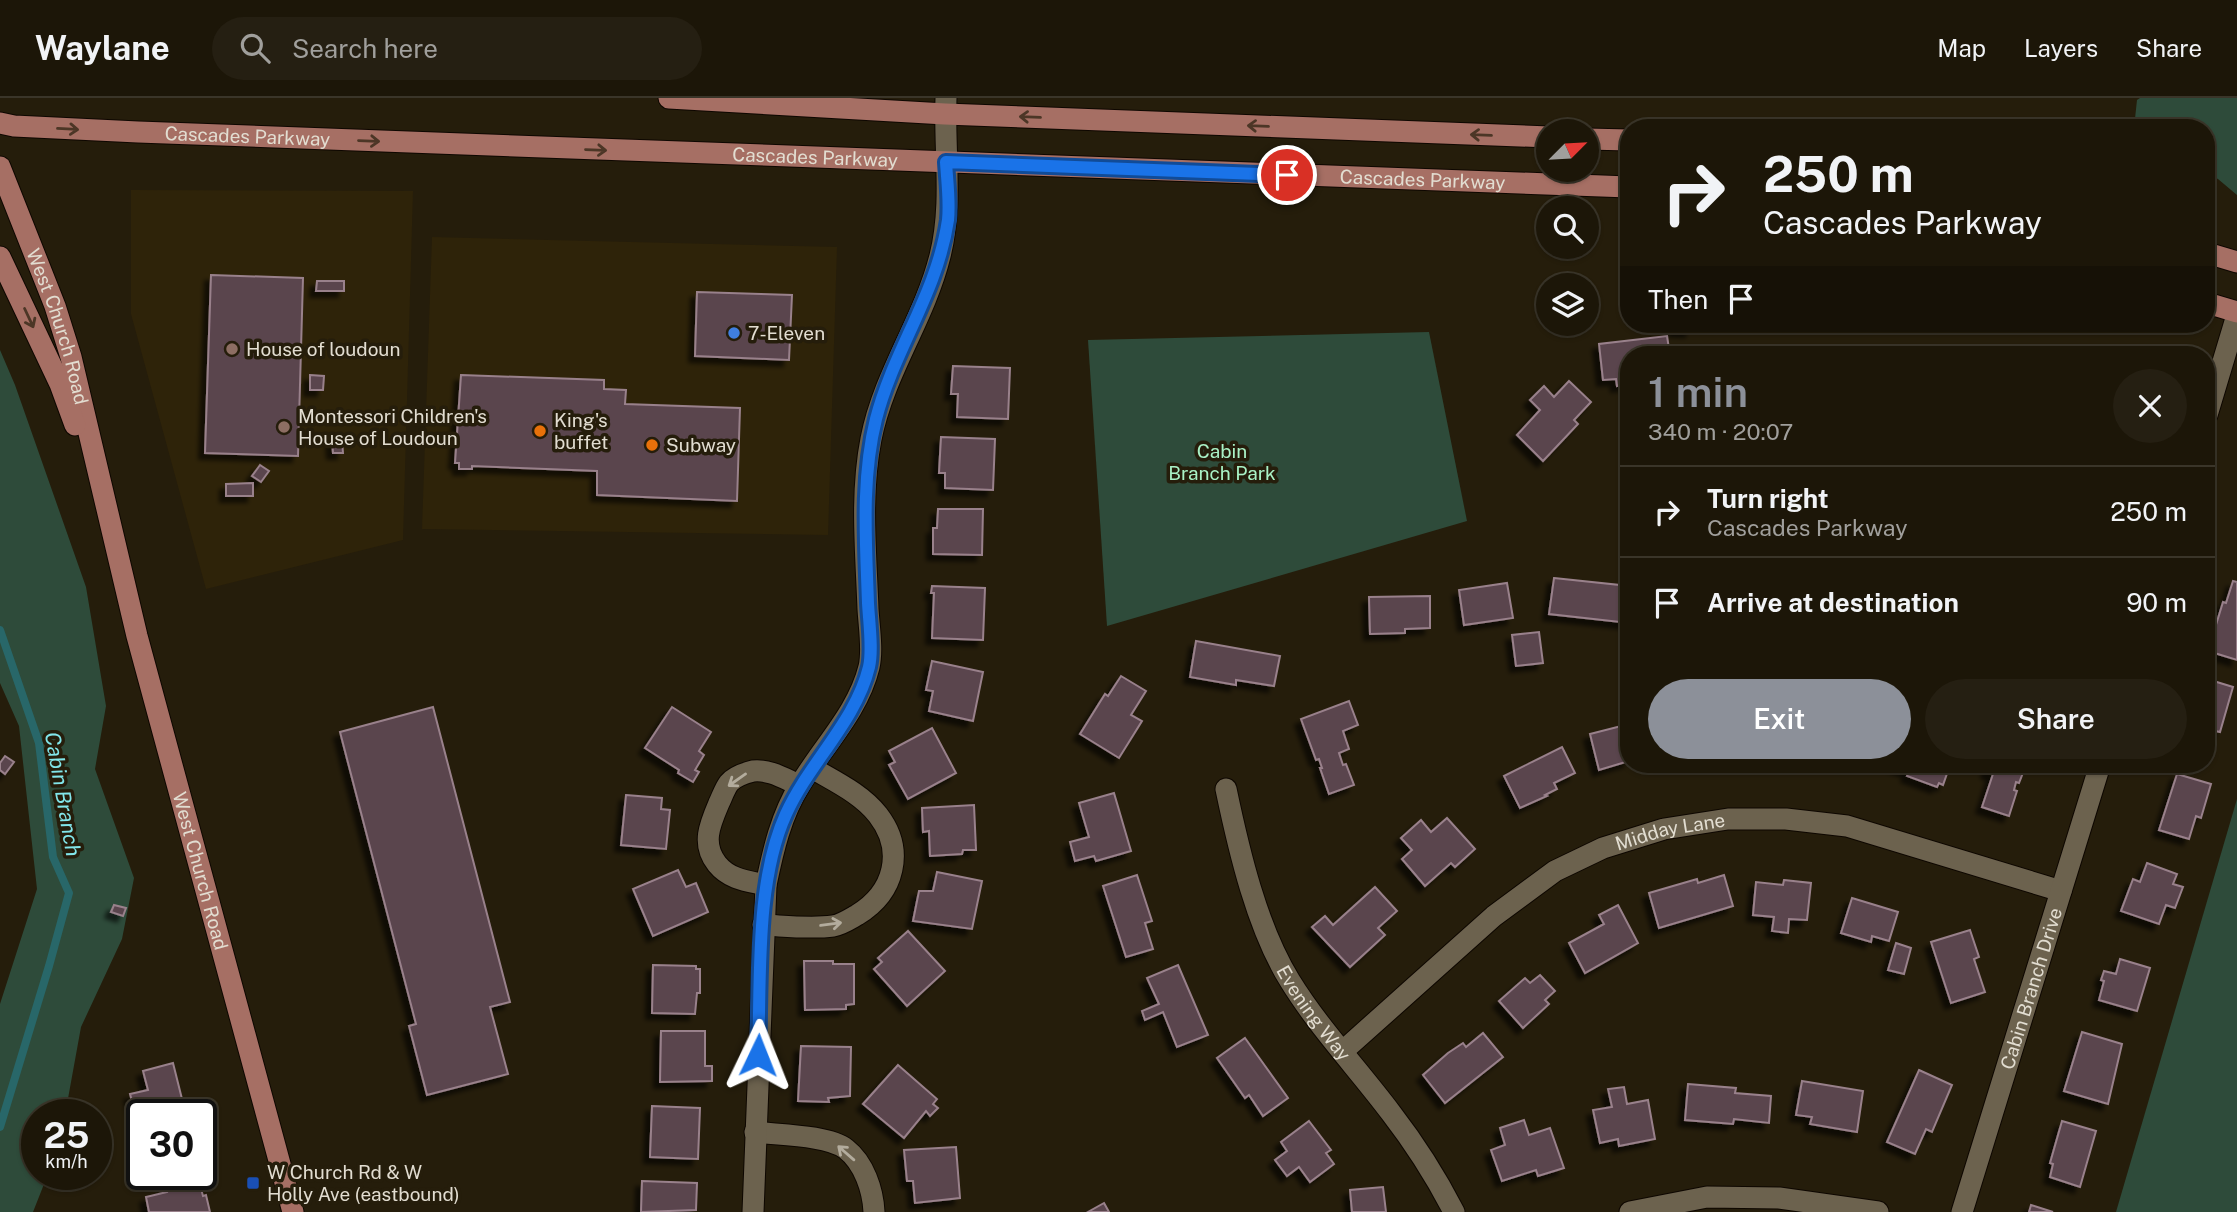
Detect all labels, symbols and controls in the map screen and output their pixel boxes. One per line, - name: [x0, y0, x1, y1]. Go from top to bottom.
- search box: [212, 17, 702, 80]
- text: Waylane: [35, 29, 170, 67]
- icon: search: [236, 29, 274, 67]
- text: Search here: [292, 33, 438, 64]
- text: Map: [1937, 34, 1986, 62]
- text: Layers: [2024, 34, 2098, 62]
- text: Share: [2136, 34, 2202, 62]
- one-way arrow: [1019, 111, 1042, 124]
- north arrow: [1536, 119, 1600, 182]
- map controls: [1536, 119, 1599, 336]
- one-way arrow: [1246, 120, 1269, 133]
- one-way arrow: [56, 122, 79, 135]
- street label: Cascades Parkway: [164, 122, 331, 150]
- one-way arrow: [1469, 128, 1492, 141]
- one-way arrow: [357, 134, 380, 148]
- street label: Cascades Parkway: [732, 143, 898, 171]
- one-way arrow: [584, 144, 607, 157]
- pin: [1257, 145, 1317, 205]
- text: 250 m: [1763, 145, 1914, 203]
- icon: right: [1648, 147, 1739, 238]
- icon: arrive: [1268, 156, 1306, 194]
- street label: Cascades Parkway: [1339, 165, 1506, 193]
- button: search: [1536, 196, 1599, 259]
- text: Cascades Parkway: [1763, 204, 2042, 241]
- street label: West Church Road: [22, 245, 93, 407]
- button: layers: [1536, 273, 1599, 336]
- icon: arrive: [1722, 280, 1760, 318]
- text: Then: [1648, 284, 1708, 315]
- one-way arrow: [23, 307, 37, 328]
- place label: 7-Eleven: [748, 322, 825, 344]
- marker: 7-Eleven: [726, 325, 742, 341]
- place label: House of loudoun: [246, 338, 400, 360]
- marker: House of loudoun: [224, 341, 240, 357]
- text: 1 min: [1648, 367, 1748, 416]
- button: close: [2113, 369, 2187, 443]
- place label: Montessori Children's House of Loudoun: [298, 405, 487, 449]
- place label: King's buffet: [554, 409, 609, 453]
- text: 340 m · 20:07: [1648, 418, 1793, 445]
- marker: Montessori Children's House of Loudoun: [276, 419, 292, 435]
- marker: King's buffet: [532, 423, 548, 439]
- place label: Subway: [666, 434, 736, 456]
- marker: Subway: [644, 437, 660, 453]
- park label: Cabin Branch Park: [1168, 440, 1276, 484]
- text: Turn right: [1707, 483, 1829, 514]
- icon: right: [1648, 493, 1686, 531]
- text: 250 m: [2110, 496, 2187, 527]
- text: Cascades Parkway: [1707, 514, 1907, 541]
- icon: arrive: [1648, 584, 1686, 622]
- text: Arrive at destination: [1707, 587, 1959, 618]
- text: 90 m: [2126, 587, 2187, 618]
- button: Exit: [1648, 679, 1911, 759]
- button: Share: [1925, 679, 2187, 759]
- water label: Cabin Branch: [40, 730, 86, 858]
- one-way arrow: [728, 773, 747, 787]
- street label: West Church Road: [169, 789, 233, 952]
- street label: Midday Lane: [1613, 809, 1727, 855]
- street label: Cabin Branch Drive: [1996, 905, 2066, 1072]
- one-way arrow: [819, 917, 842, 930]
- street label: Evening Way: [1272, 962, 1355, 1065]
- position arrow: [721, 1018, 795, 1092]
- speed limit sign: 30: [126, 1099, 217, 1190]
- text: 25: [44, 1115, 89, 1156]
- one-way arrow: [837, 1145, 855, 1161]
- text: km/h: [45, 1151, 88, 1172]
- place label: W Church Rd & W Holly Ave (eastbound): [267, 1161, 460, 1205]
- marker: W Church Rd & W Holly Ave (eastbound): [245, 1175, 261, 1191]

